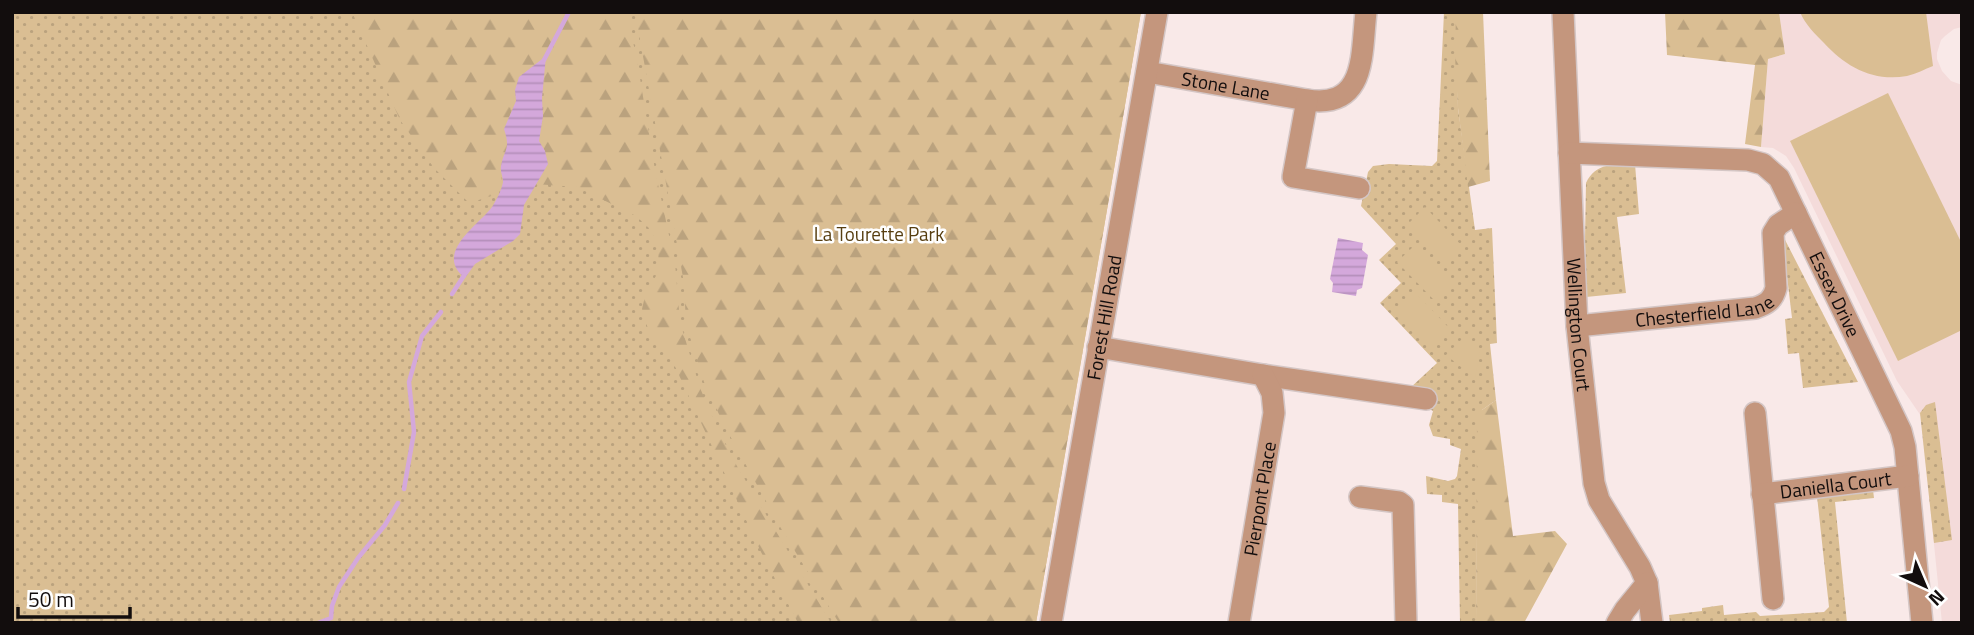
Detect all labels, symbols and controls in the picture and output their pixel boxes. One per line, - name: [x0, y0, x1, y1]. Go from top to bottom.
- street label: Stone Lane: [1179, 63, 1272, 107]
- park label: La Tourette Park: [814, 219, 944, 248]
- street label: Essex Drive: [1802, 246, 1869, 342]
- street label: Forest Hill Road: [1078, 253, 1129, 382]
- street label: Wellington Court: [1560, 257, 1599, 393]
- street label: Chesterfield Lane: [1634, 287, 1780, 334]
- street label: Pierpont Place: [1235, 439, 1283, 558]
- street label: Daniella Court: [1778, 463, 1893, 506]
- north arrow: [1890, 551, 1960, 621]
- scale bar: [18, 576, 130, 620]
- text: 50 m: [28, 583, 74, 615]
- text: N: [1922, 584, 1952, 614]

